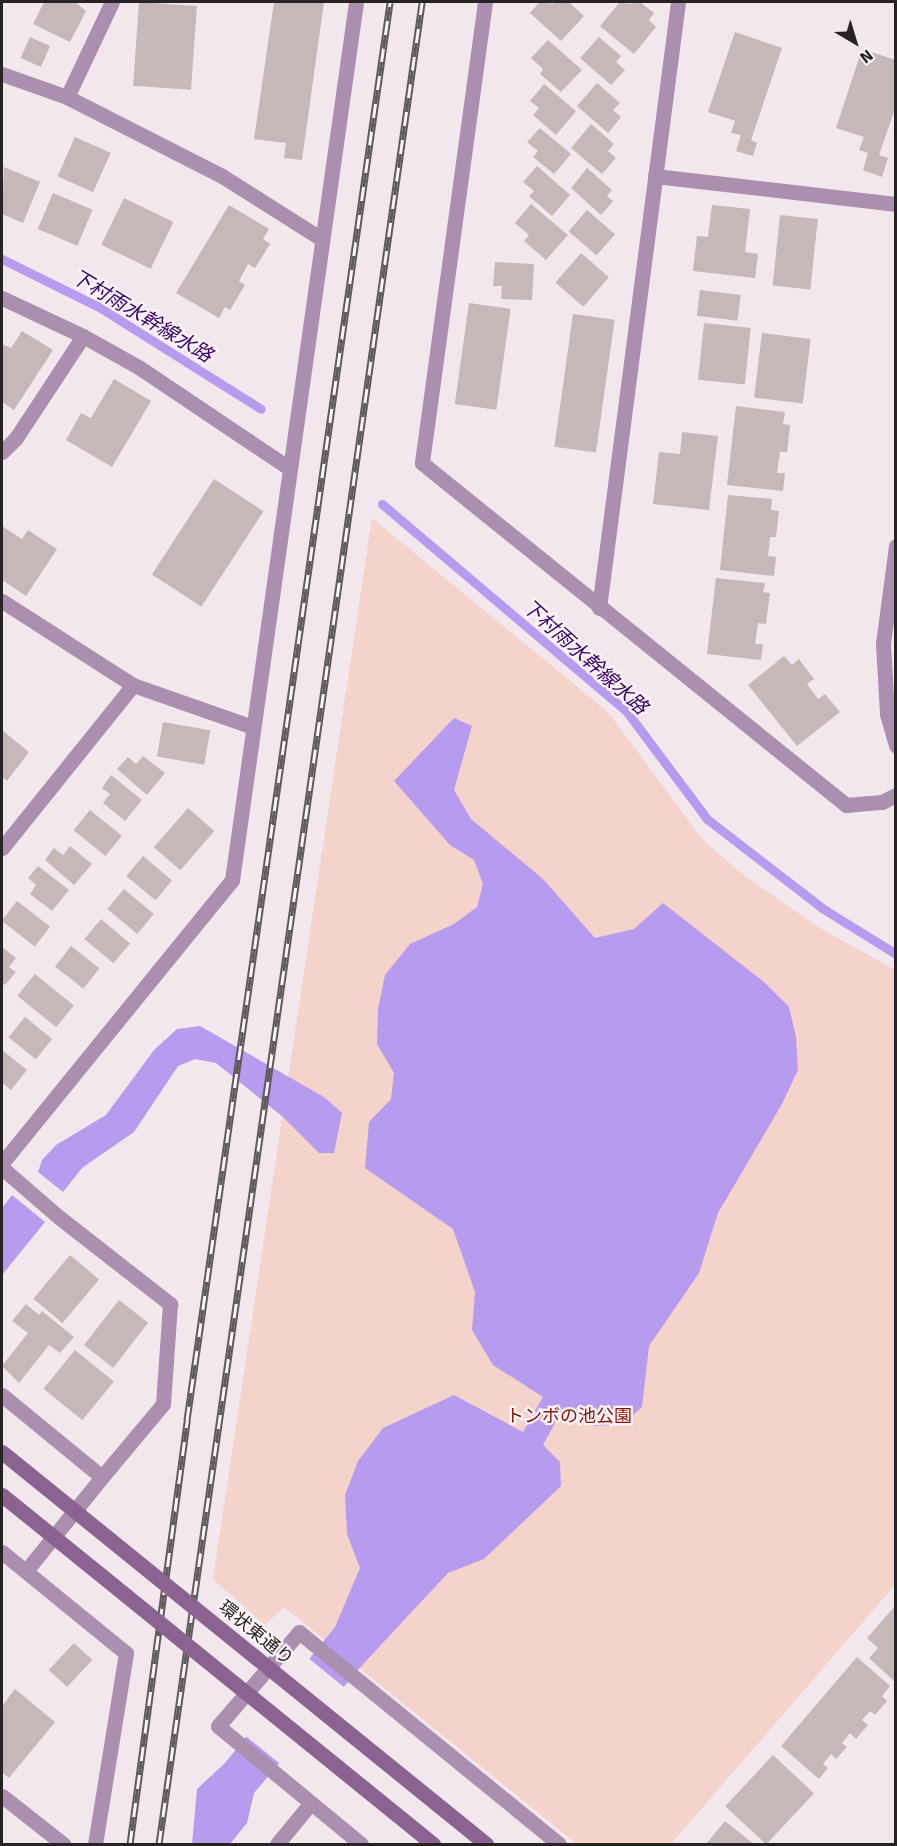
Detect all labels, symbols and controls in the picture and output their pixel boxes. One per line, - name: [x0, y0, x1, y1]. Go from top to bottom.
- north arrow: [825, 12, 885, 72]
- text: N: [856, 45, 877, 67]
- water label: 下村雨水幹線水路: [67, 265, 217, 367]
- water label: 下村雨水幹線水路: [518, 595, 652, 719]
- park label: トンボの池公園: [506, 1405, 632, 1427]
- street label: 環状東通り: [214, 1596, 298, 1670]

